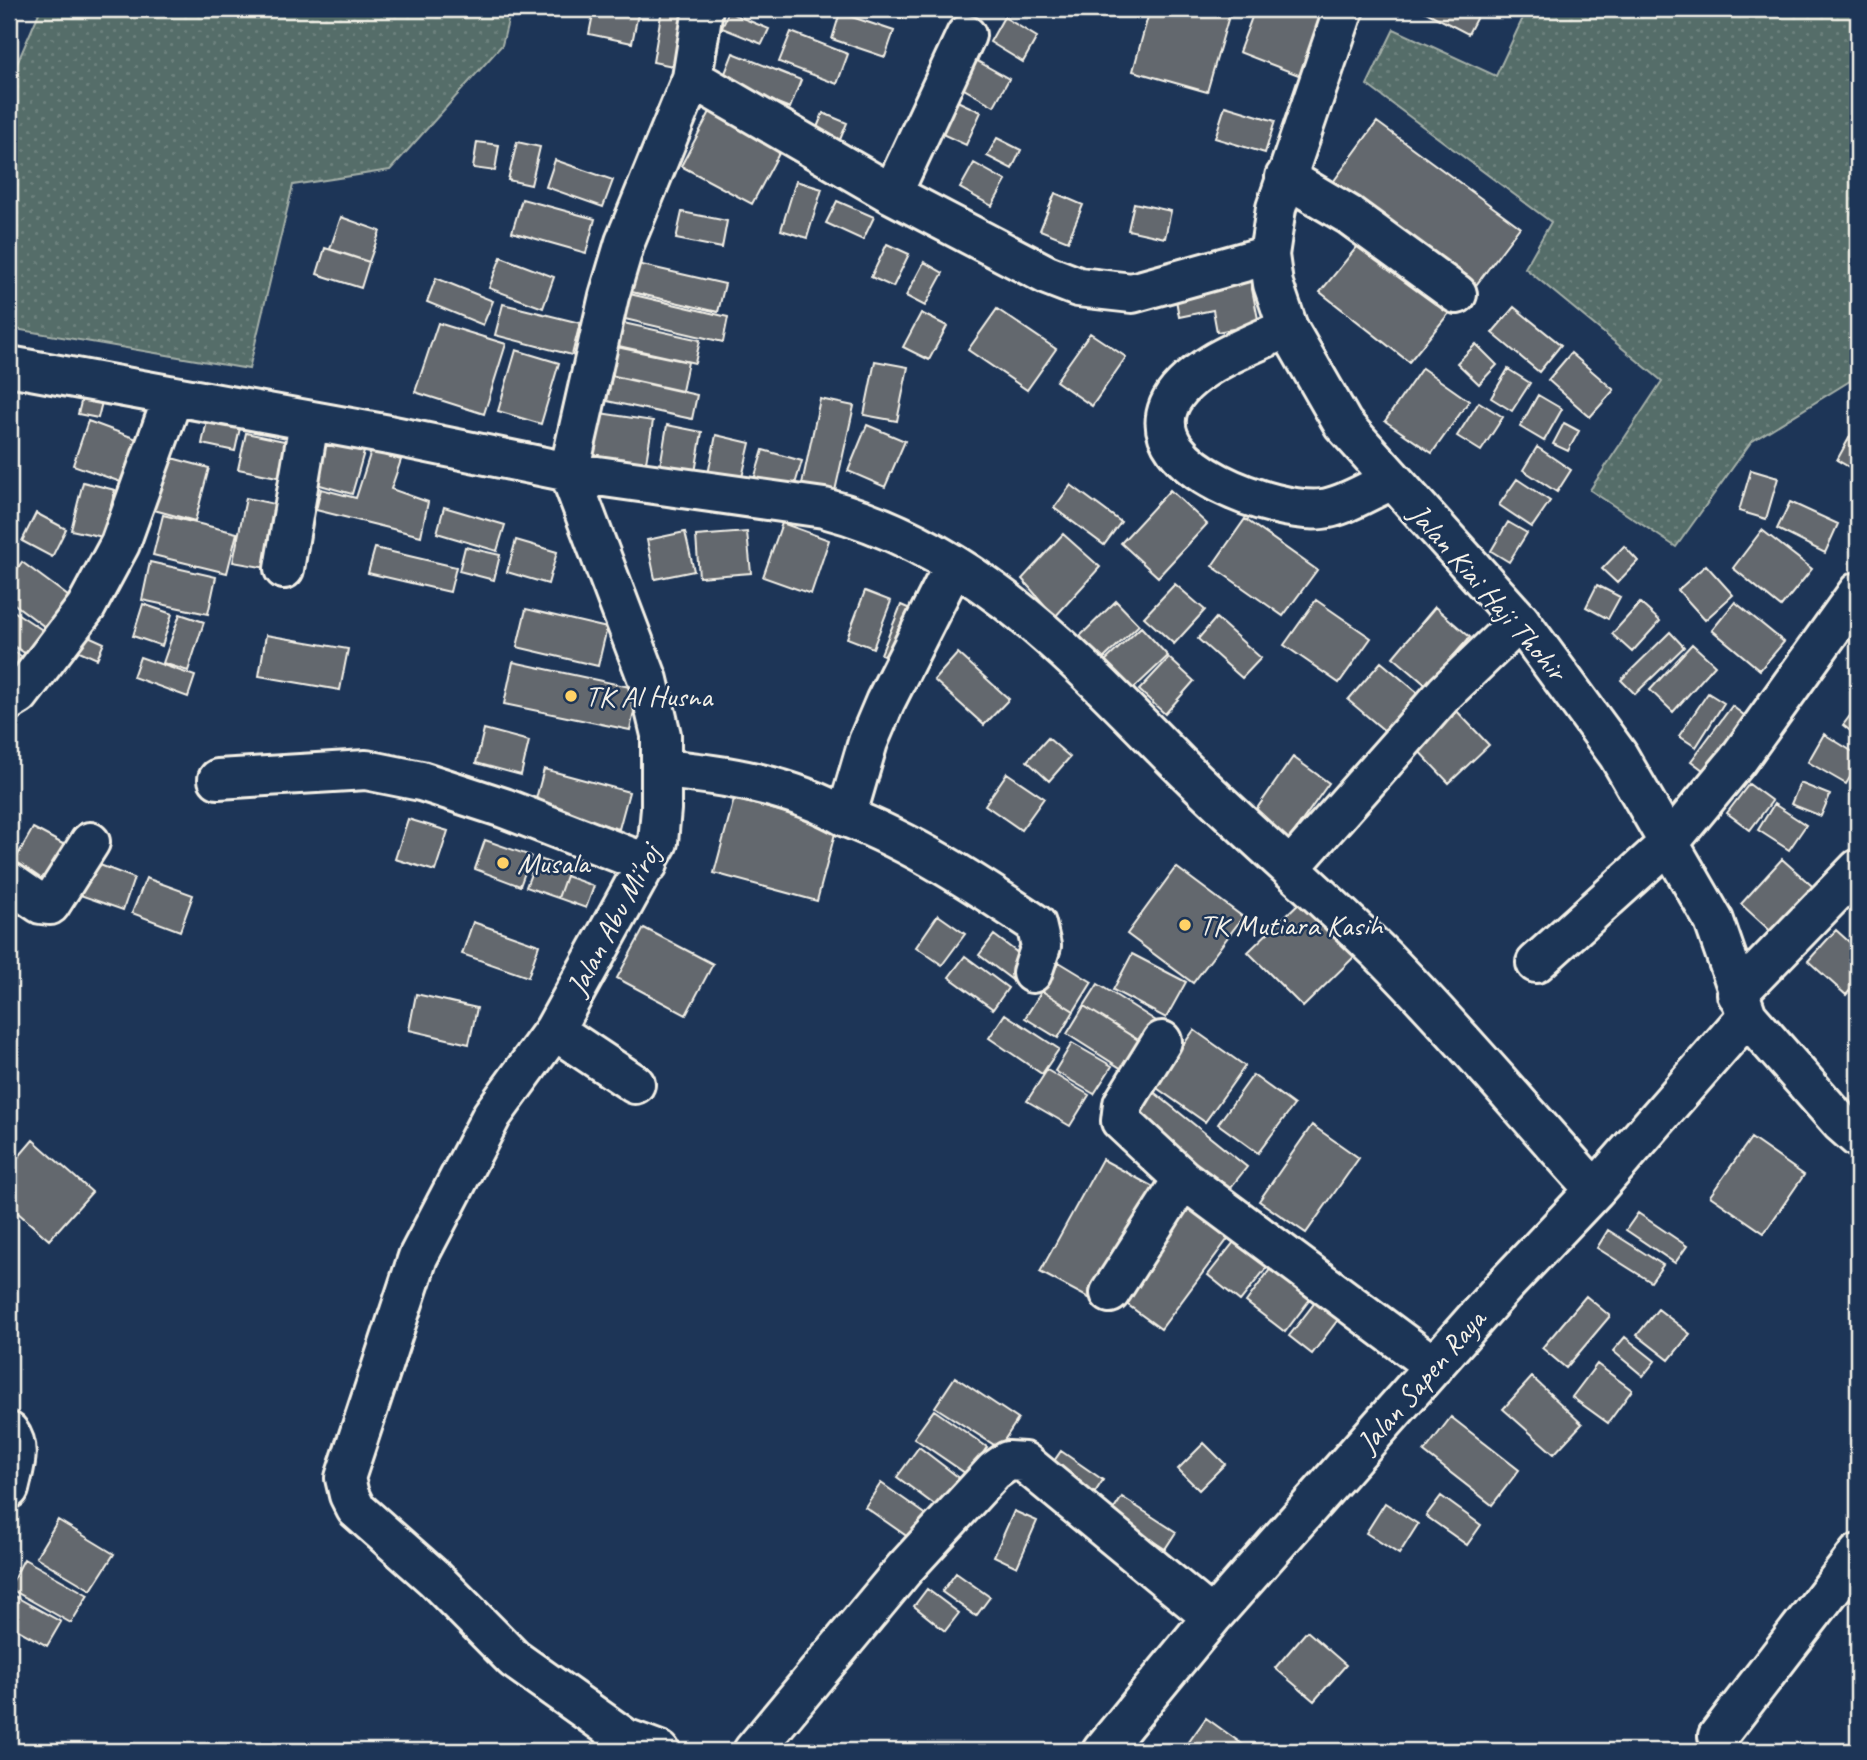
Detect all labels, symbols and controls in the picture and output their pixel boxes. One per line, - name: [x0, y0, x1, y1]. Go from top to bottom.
- street label: Jalan Kiai Haji Thohir: [1399, 494, 1577, 691]
- place label: TK Al Husna: [585, 677, 714, 715]
- marker: TK Al Husna: [563, 688, 579, 704]
- street label: Jalan Abu Mi'roj: [557, 835, 670, 1003]
- place label: Musala: [517, 844, 592, 882]
- marker: Musala: [495, 855, 511, 871]
- place label: TK Mutiara Kasih: [1199, 906, 1384, 944]
- marker: TK Mutiara Kasih: [1177, 917, 1193, 933]
- street label: Jalan Sapen Raya: [1347, 1299, 1495, 1462]

